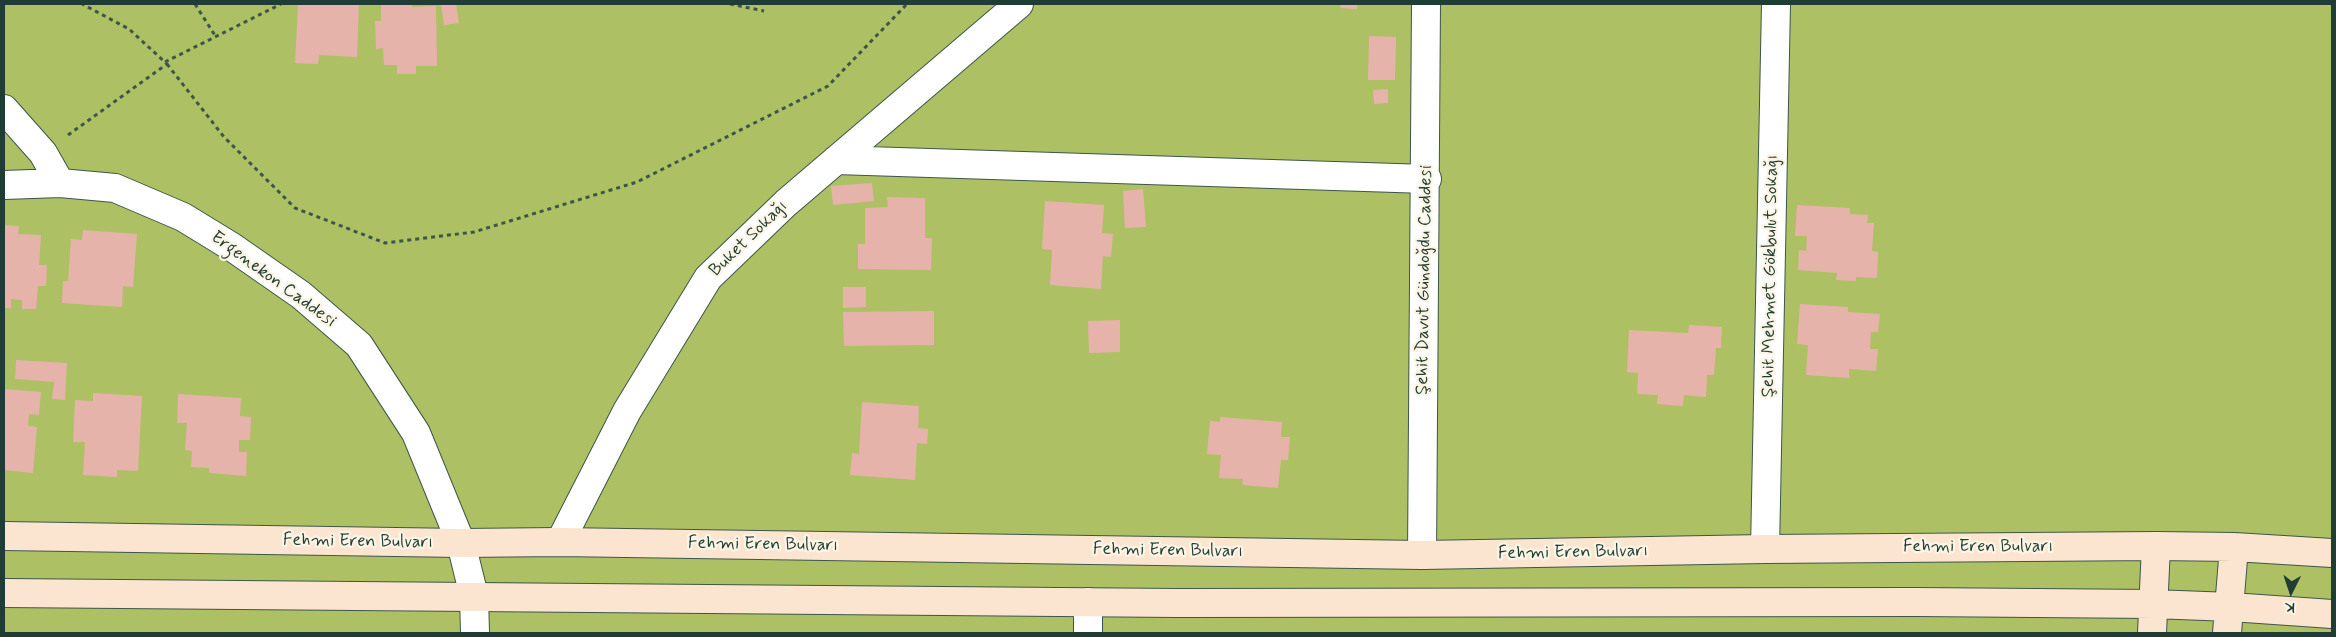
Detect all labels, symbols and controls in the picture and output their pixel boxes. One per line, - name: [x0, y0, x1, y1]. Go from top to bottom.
- street label: Şehit Mehmet Gökbulut Sokağı: [1758, 154, 1784, 398]
- street label: Şehit Davut Gündoğdu Caddesi: [1412, 165, 1438, 395]
- street label: Buket Sokağı: [705, 196, 793, 282]
- street label: Ergenekon Caddesi: [206, 227, 340, 333]
- street label: Fehmi Eren Bulvarı: [283, 530, 433, 554]
- street label: Fehmi Eren Bulvarı: [688, 533, 838, 557]
- street label: Fehmi Eren Bulvarı: [1903, 536, 2053, 558]
- street label: Fehmi Eren Bulvarı: [1093, 539, 1243, 563]
- street label: Fehmi Eren Bulvarı: [1498, 541, 1648, 565]
- north arrow: [2266, 567, 2316, 617]
- text: K: [2284, 598, 2296, 616]

